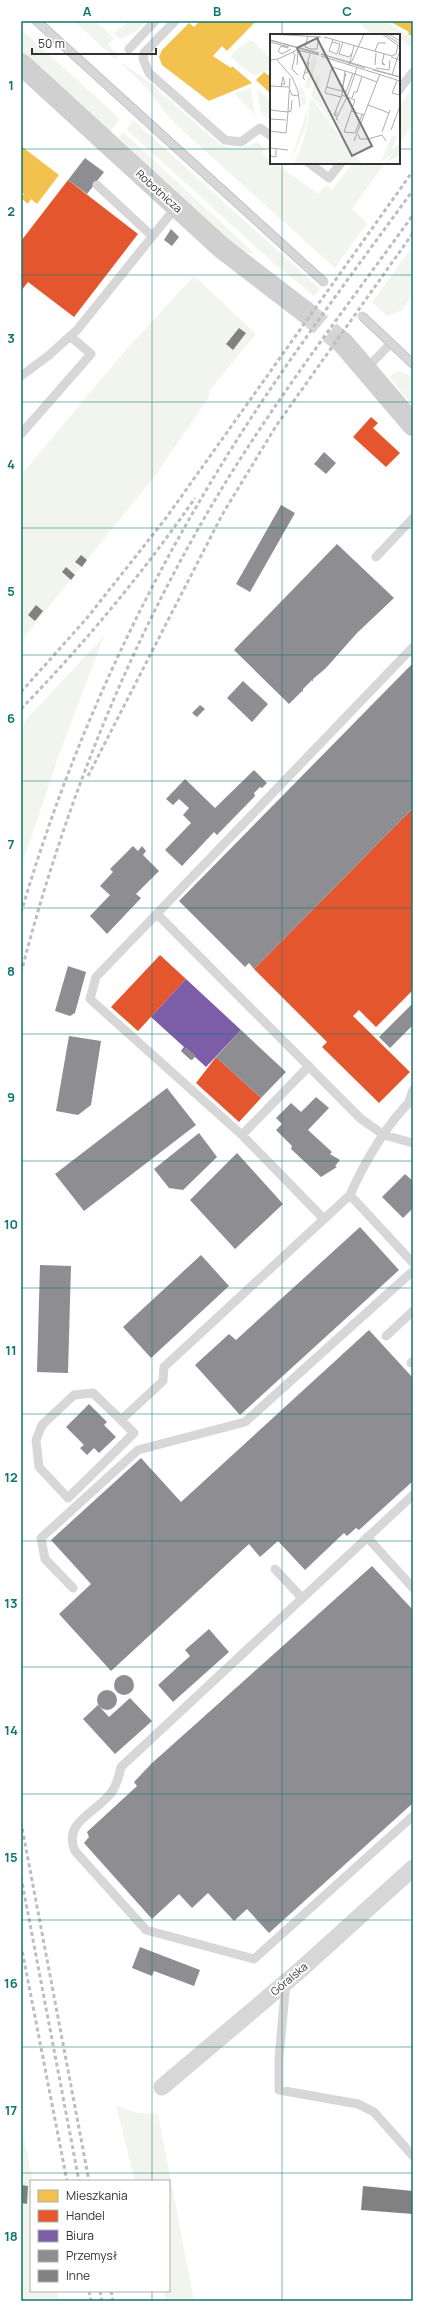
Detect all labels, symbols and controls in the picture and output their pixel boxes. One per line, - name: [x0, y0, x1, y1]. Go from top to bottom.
- text: A: [83, 2, 92, 20]
- text: B: [213, 2, 221, 20]
- text: C: [342, 2, 352, 20]
- scale bar: [32, 30, 156, 56]
- inset map: [270, 34, 400, 164]
- text: 50 m: [38, 35, 65, 52]
- text: 1: [8, 76, 14, 94]
- street label: Robotnicza: [133, 166, 186, 215]
- text: 2: [7, 202, 15, 220]
- text: 3: [7, 329, 15, 347]
- text: 4: [7, 455, 15, 473]
- text: 5: [7, 582, 15, 600]
- text: 6: [7, 709, 15, 727]
- text: 7: [8, 835, 15, 853]
- text: 8: [7, 962, 15, 980]
- text: 9: [7, 1088, 15, 1106]
- text: 10: [4, 1215, 18, 1233]
- text: 11: [5, 1341, 17, 1359]
- text: 12: [4, 1468, 18, 1486]
- text: 13: [4, 1594, 18, 1612]
- text: 14: [4, 1721, 18, 1739]
- text: 15: [4, 1848, 18, 1866]
- street label: Góralska: [267, 1959, 310, 1999]
- text: 16: [4, 1974, 18, 1992]
- text: 17: [5, 2101, 17, 2119]
- legend: [30, 2180, 170, 2292]
- text: Mieszkania: [66, 2187, 128, 2204]
- text: Handel: [66, 2207, 105, 2224]
- text: 18: [4, 2227, 18, 2245]
- text: Biura: [66, 2227, 94, 2244]
- text: Przemysł: [66, 2247, 118, 2264]
- text: Inne: [66, 2267, 90, 2284]

